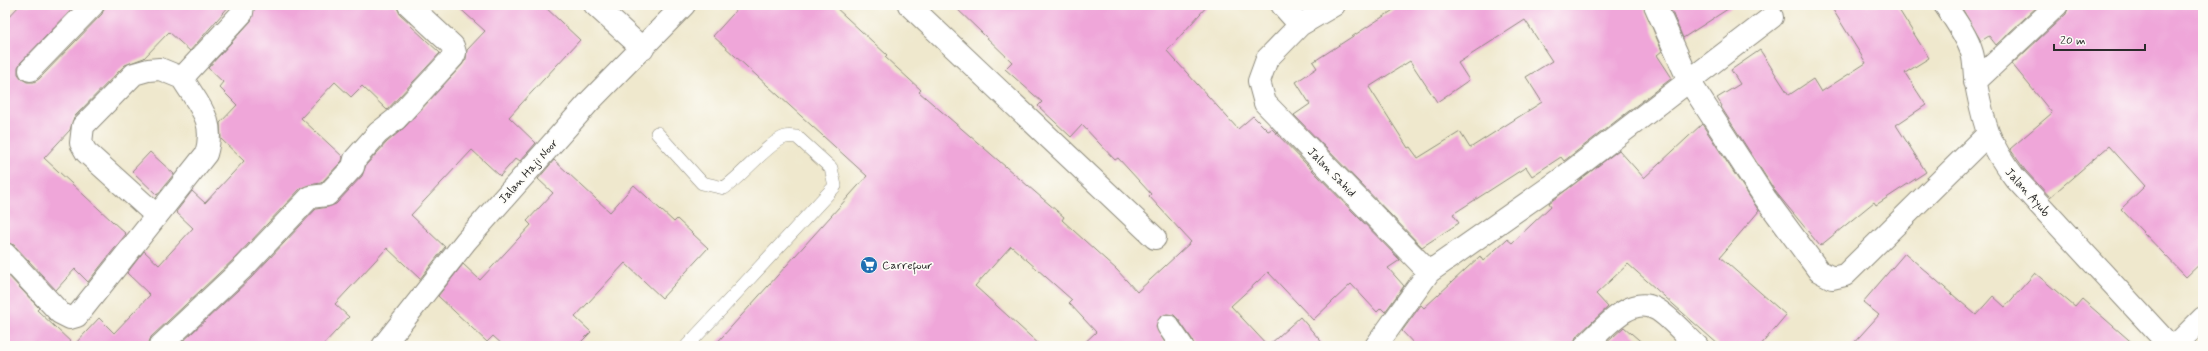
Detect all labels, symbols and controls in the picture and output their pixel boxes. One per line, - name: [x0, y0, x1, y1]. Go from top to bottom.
- scale bar: [2054, 26, 2145, 52]
- text: 20 m: [2060, 33, 2086, 49]
- street label: Jalan Haji Noor: [495, 136, 562, 207]
- street label: Jalan Sahid: [1303, 144, 1359, 201]
- street label: Jalan Ayub: [2001, 165, 2053, 220]
- supermarket icon: Carrefour: [859, 255, 879, 275]
- place label: Carrefour: [882, 258, 932, 275]

